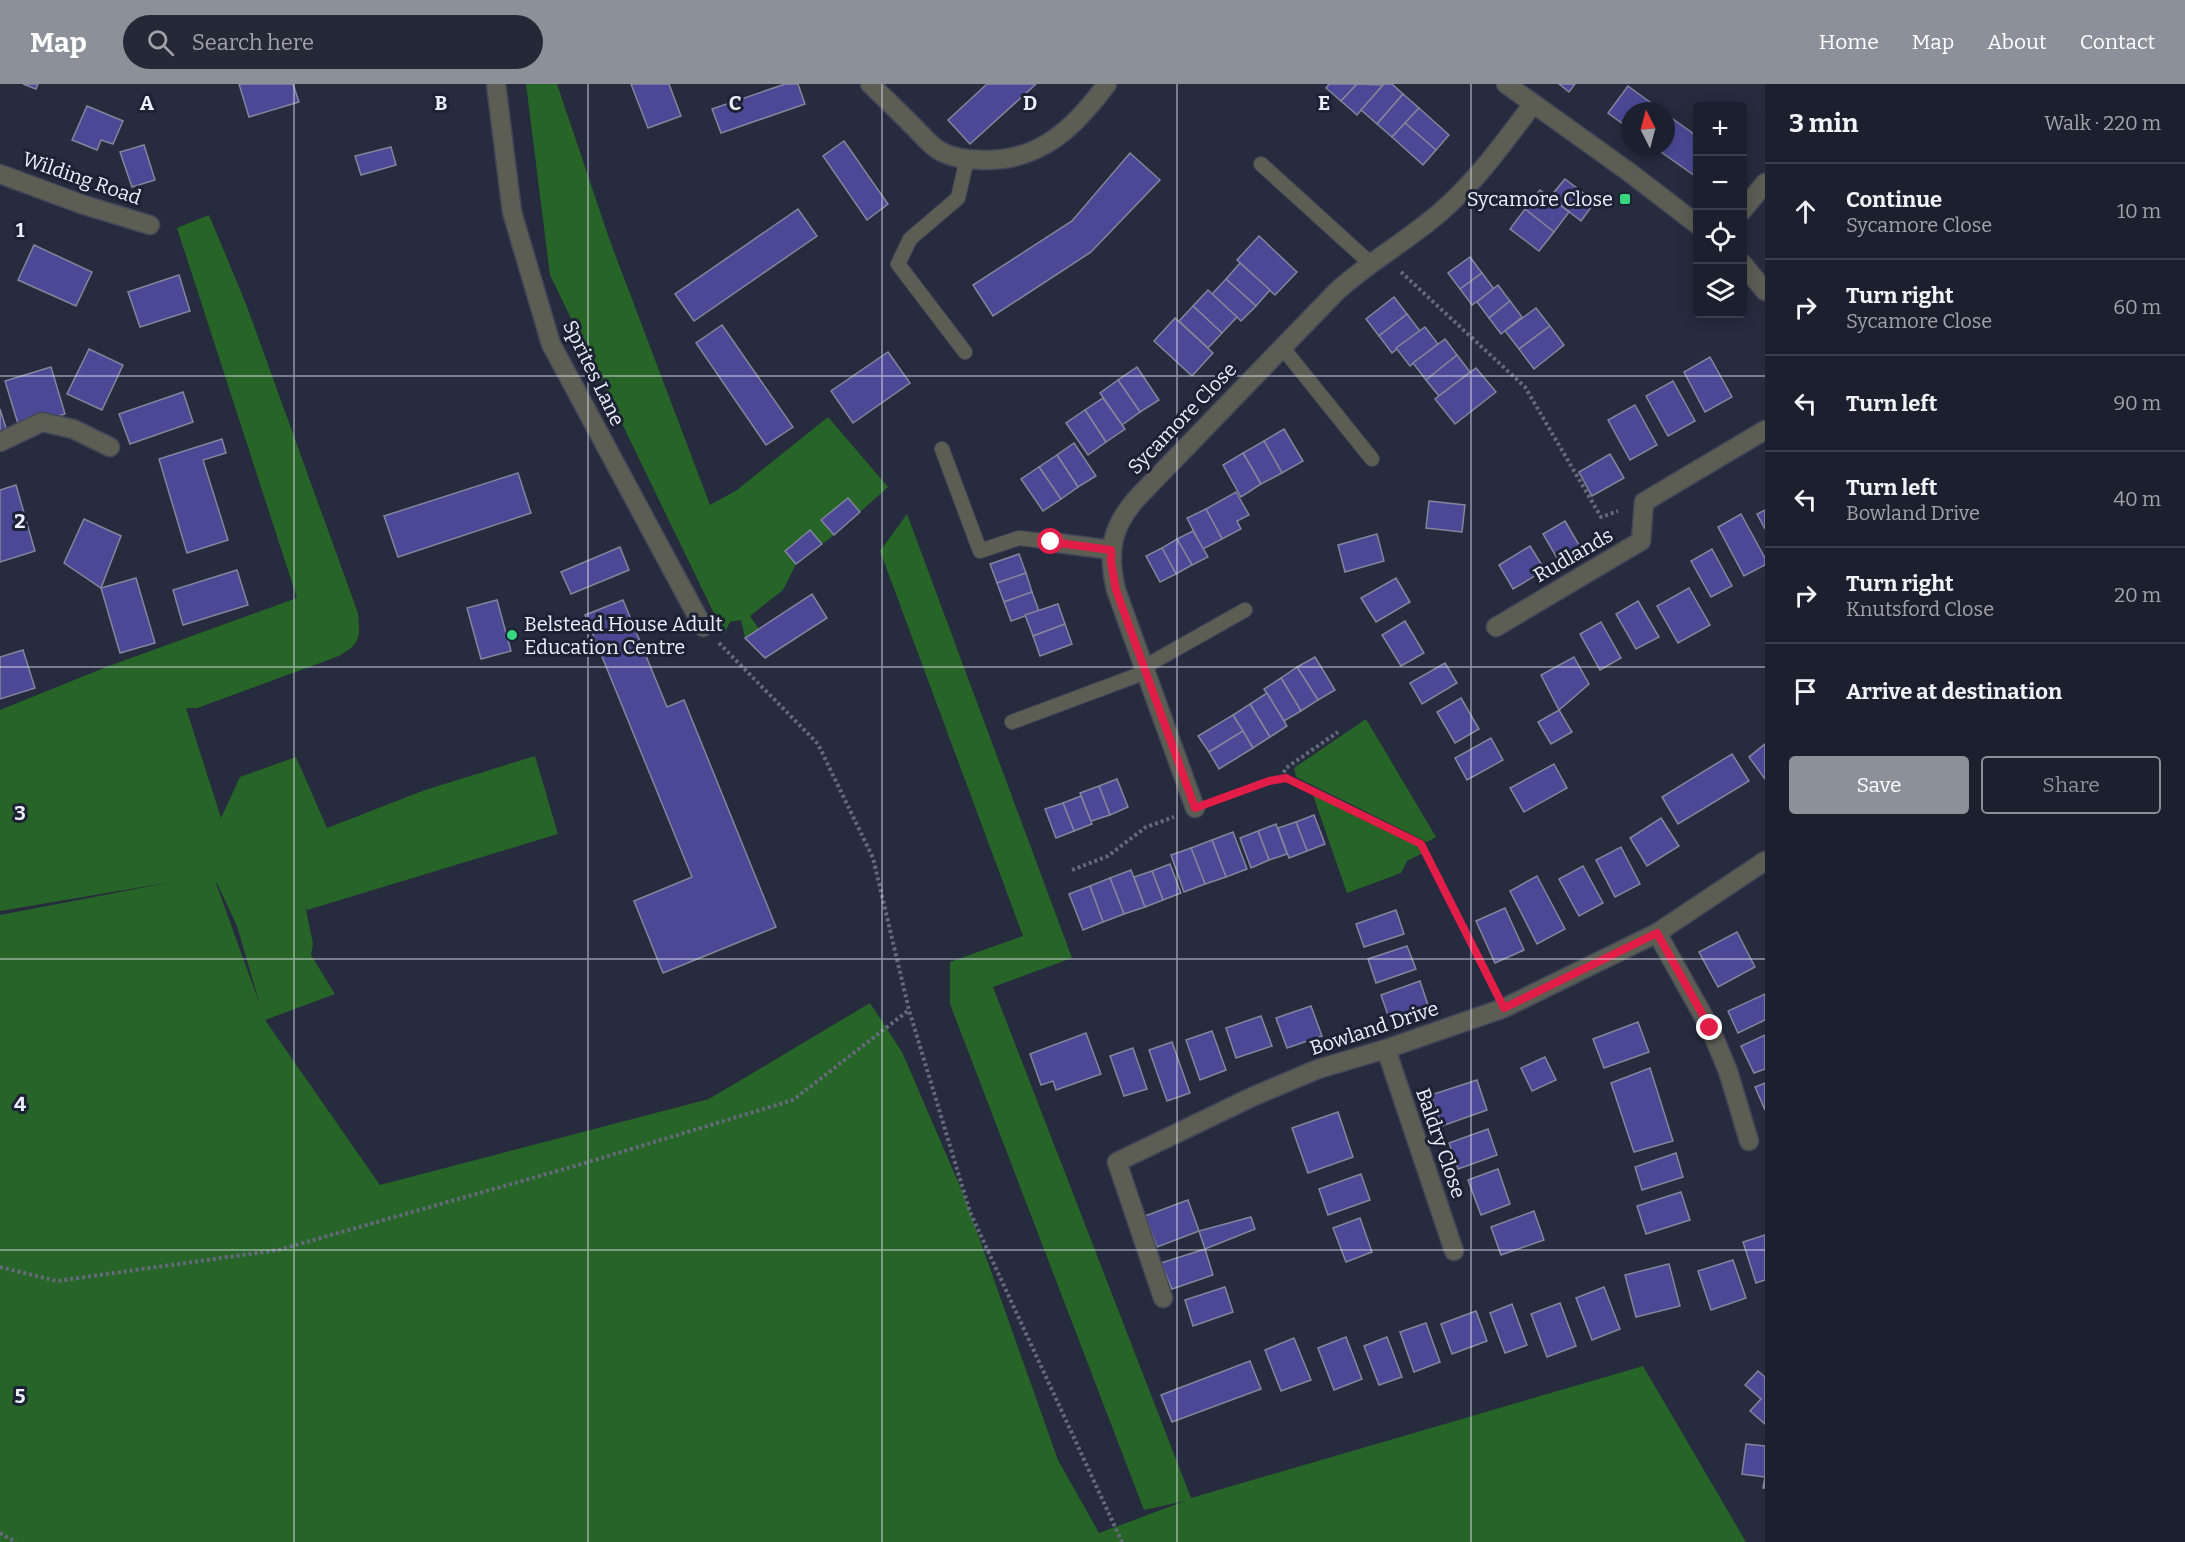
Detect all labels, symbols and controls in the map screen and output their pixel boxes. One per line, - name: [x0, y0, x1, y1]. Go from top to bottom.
- search box: [123, 15, 543, 69]
- text: Map: [30, 26, 87, 59]
- icon: search: [144, 26, 177, 59]
- text: Search here: [192, 29, 314, 56]
- text: Home: [1819, 29, 1879, 55]
- text: Map: [1912, 29, 1954, 55]
- text: About: [1987, 29, 2047, 55]
- text: Contact: [2080, 29, 2155, 55]
- text: A: [140, 91, 155, 115]
- text: B: [435, 91, 448, 115]
- text: C: [729, 91, 741, 115]
- text: D: [1023, 91, 1037, 115]
- text: E: [1318, 91, 1330, 115]
- north arrow: [1621, 102, 1675, 156]
- map controls: [1693, 102, 1747, 318]
- button: +: [1693, 102, 1747, 156]
- text: 3 min: [1789, 108, 1858, 139]
- text: Walk · 220 m: [2044, 111, 2161, 135]
- street label: Wilding Road: [19, 146, 145, 210]
- button: −: [1693, 156, 1747, 210]
- text: Continue: [1846, 186, 1942, 213]
- place label: Sycamore Close: [1467, 187, 1613, 211]
- marker: Sycamore Close: [1618, 192, 1632, 206]
- icon: ahead: [1789, 195, 1822, 228]
- text: 10 m: [2117, 199, 2161, 223]
- button: locate: [1693, 210, 1747, 264]
- text: Sycamore Close: [1846, 213, 1992, 237]
- text: 1: [16, 218, 25, 242]
- button: layers: [1693, 264, 1747, 318]
- text: Turn right: [1846, 282, 1954, 309]
- icon: right: [1789, 291, 1822, 324]
- text: 60 m: [2113, 295, 2161, 319]
- text: Sycamore Close: [1846, 309, 1992, 333]
- street label: Sprites Lane: [558, 316, 630, 430]
- street label: Sycamore Close: [1123, 357, 1241, 479]
- icon: left: [1789, 387, 1822, 420]
- text: Turn left: [1846, 390, 1938, 417]
- text: 90 m: [2113, 391, 2161, 415]
- text: Turn left: [1846, 474, 1938, 501]
- icon: left: [1789, 483, 1822, 516]
- text: 40 m: [2113, 487, 2161, 511]
- text: Bowland Drive: [1846, 501, 1980, 525]
- text: 2: [14, 509, 26, 533]
- street label: Rudlands: [1529, 523, 1617, 587]
- route start: [1037, 528, 1063, 554]
- text: Turn right: [1846, 570, 1954, 597]
- icon: right: [1789, 579, 1822, 612]
- text: 20 m: [2114, 583, 2161, 607]
- text: Knutsford Close: [1846, 597, 1994, 621]
- place label: Belstead House Adult Education Centre: [524, 612, 723, 659]
- marker: Belstead House Adult Education Centre: [505, 628, 519, 642]
- icon: arrive: [1789, 675, 1822, 708]
- text: Arrive at destination: [1846, 678, 2062, 705]
- button: Save: [1789, 756, 1969, 814]
- button: Share: [1981, 756, 2161, 814]
- text: 3: [14, 801, 26, 825]
- street label: Bowland Drive: [1307, 996, 1441, 1060]
- route end: [1696, 1014, 1722, 1040]
- street label: Baldry Close: [1411, 1085, 1471, 1201]
- text: 4: [14, 1092, 26, 1116]
- text: 5: [15, 1384, 26, 1408]

